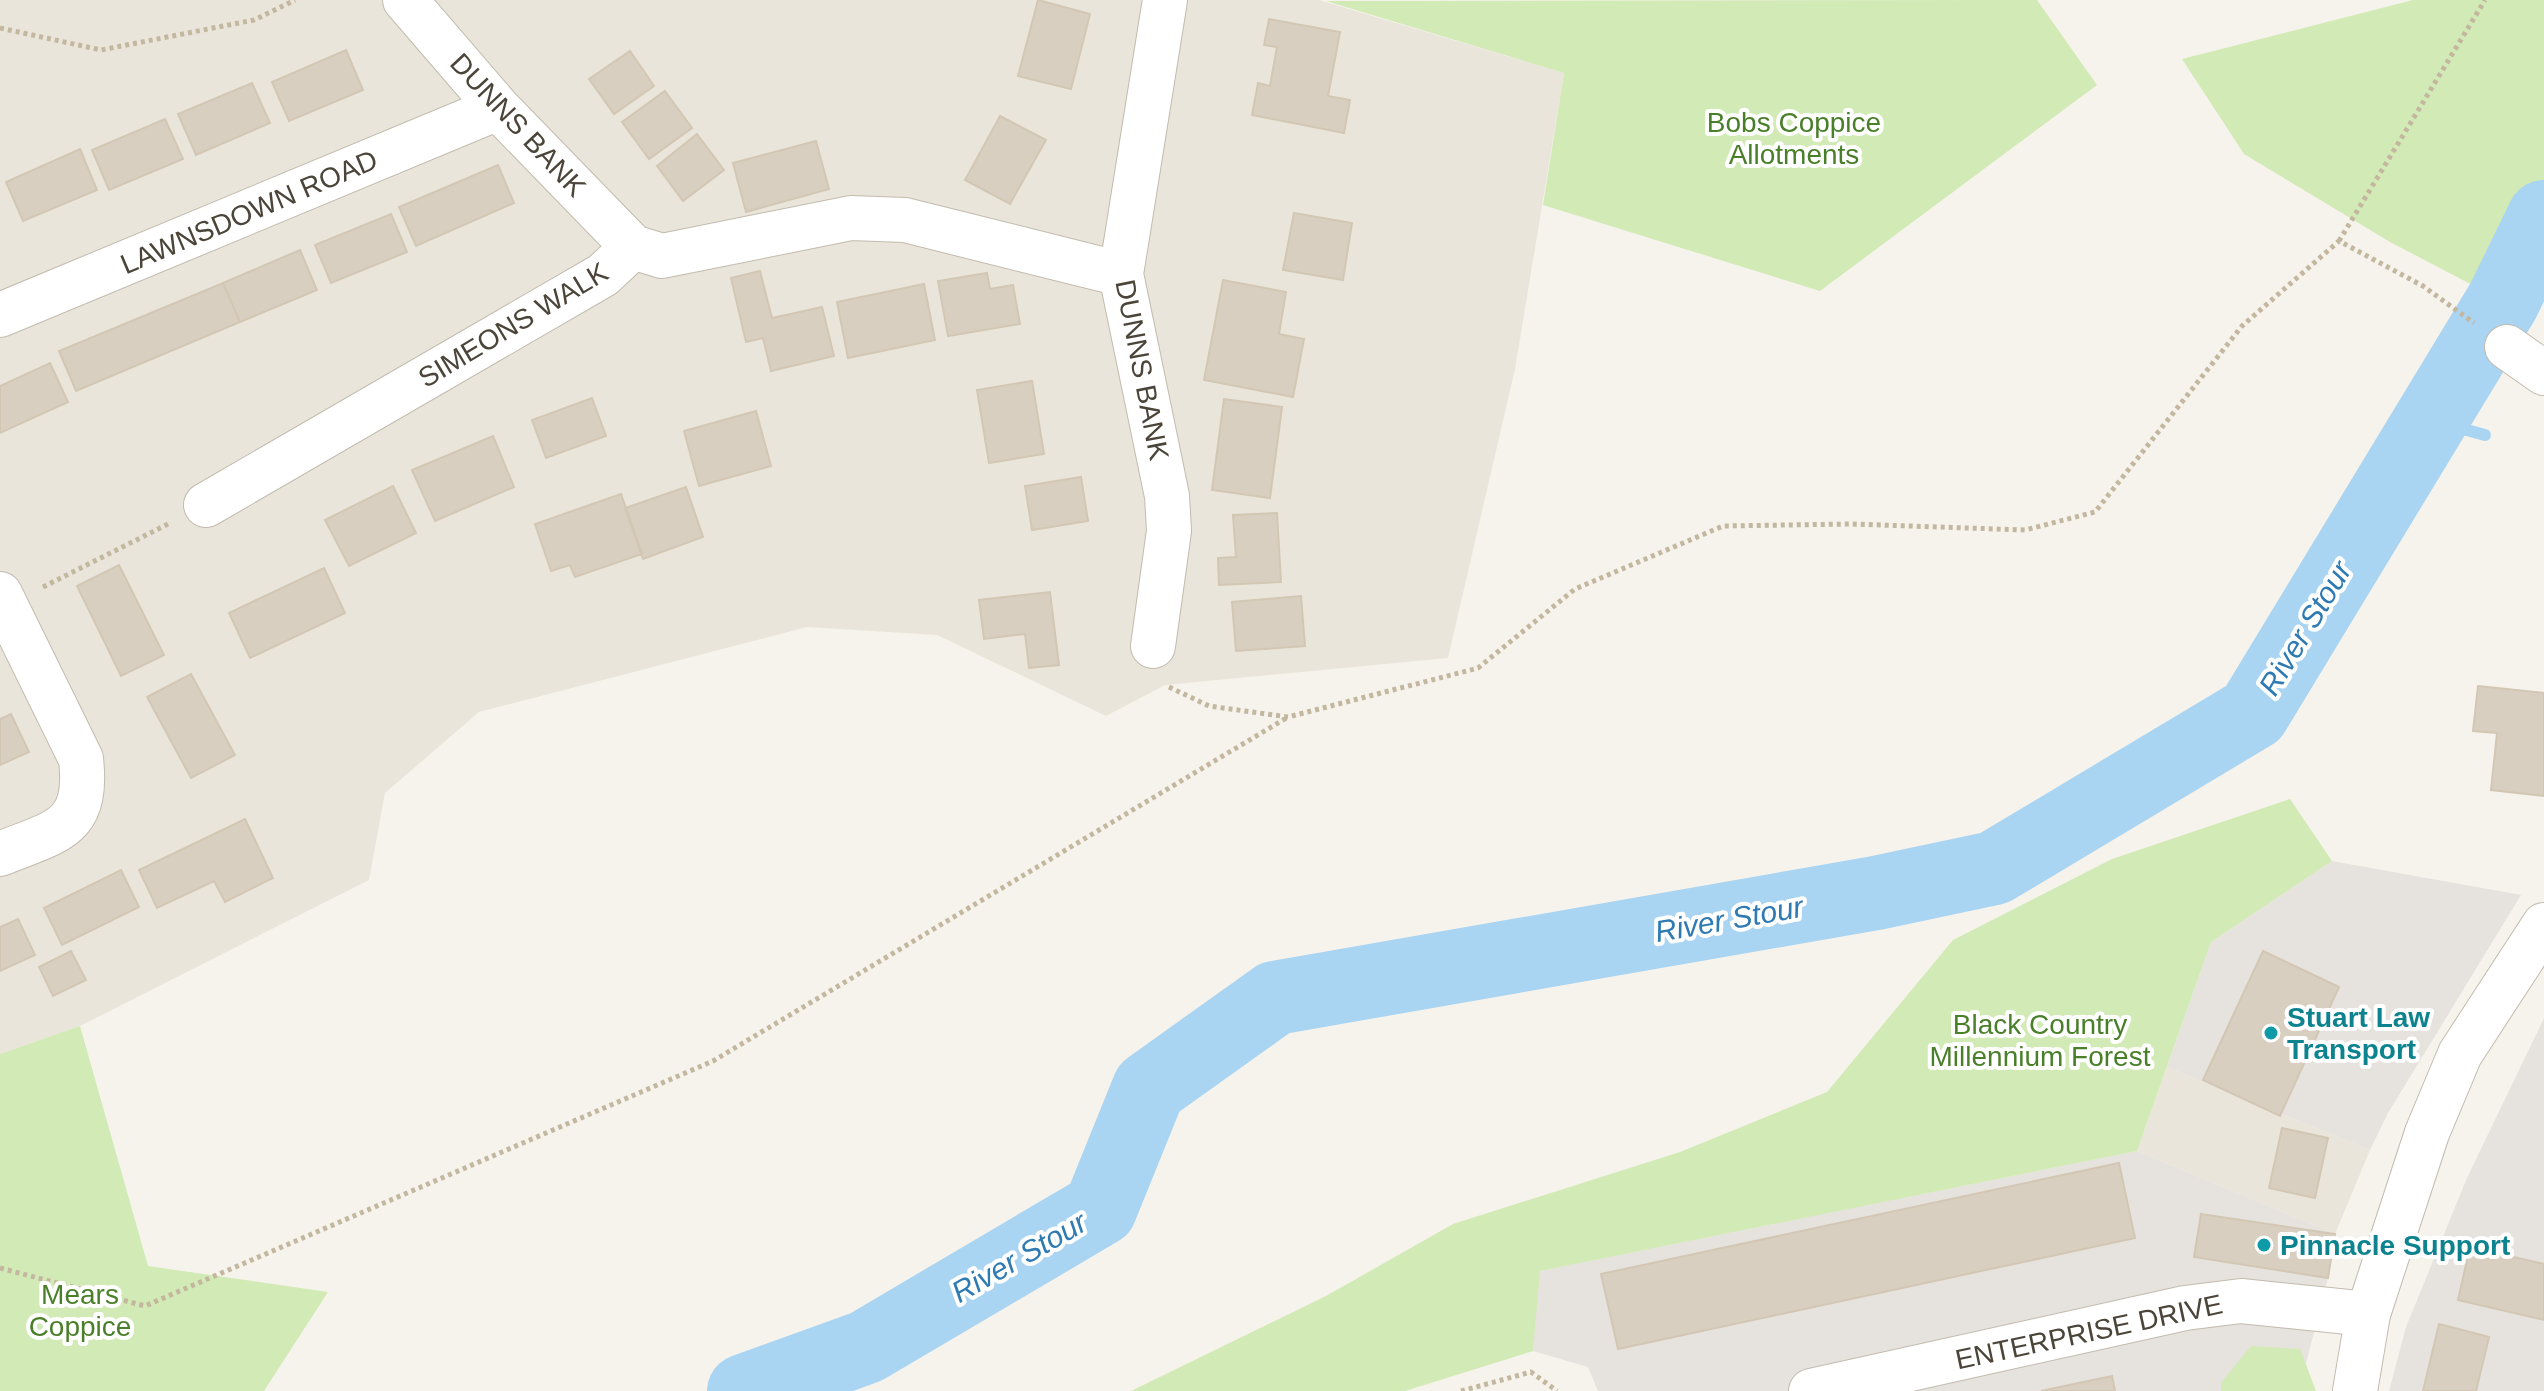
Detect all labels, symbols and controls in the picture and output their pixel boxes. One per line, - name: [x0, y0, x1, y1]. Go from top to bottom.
- street label: DUNNS BANK: [444, 47, 592, 203]
- park label: Bobs Coppice Allotments: [1707, 107, 1881, 170]
- street label: LAWNSDOWN ROAD: [116, 144, 382, 280]
- street label: SIMEONS WALK: [413, 256, 613, 394]
- street label: DUNNS BANK: [1109, 277, 1175, 463]
- water label: River Stour: [2252, 554, 2358, 701]
- water label: River Stour: [1652, 890, 1807, 948]
- place label: Stuart Law Transport: [2287, 1002, 2430, 1065]
- park label: Black Country Millennium Forest: [1930, 1009, 2151, 1072]
- marker: Stuart Law Transport: [2262, 1024, 2280, 1042]
- water label: River Stour: [946, 1205, 1093, 1309]
- place label: Pinnacle Support: [2280, 1230, 2510, 1261]
- marker: Pinnacle Support: [2255, 1236, 2273, 1254]
- park label: Mears Coppice: [29, 1279, 131, 1342]
- street label: ENTERPRISE DRIVE: [1953, 1289, 2225, 1375]

